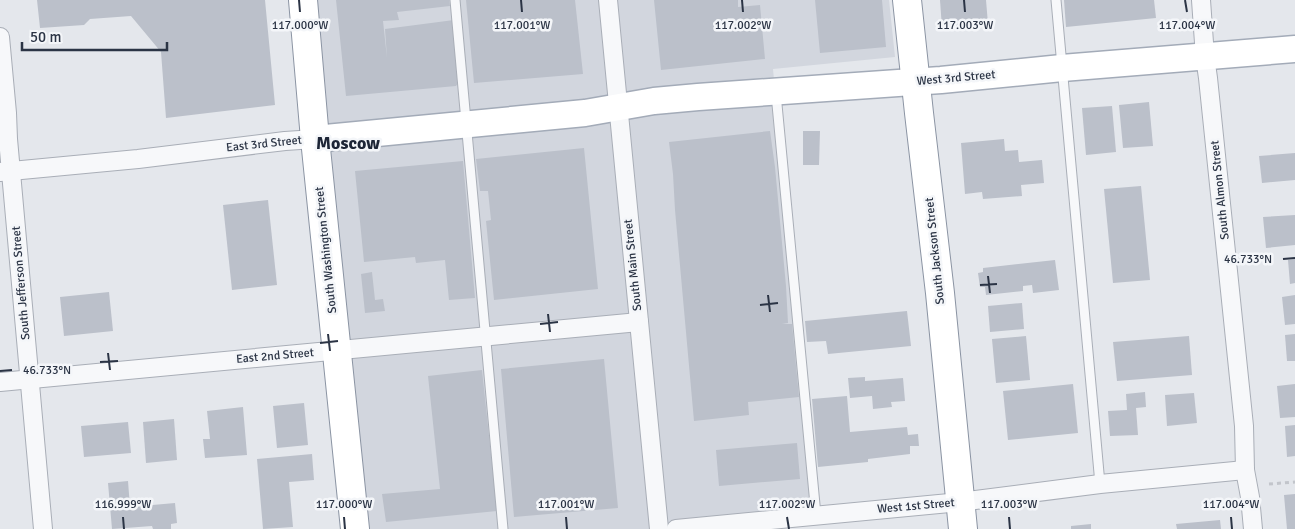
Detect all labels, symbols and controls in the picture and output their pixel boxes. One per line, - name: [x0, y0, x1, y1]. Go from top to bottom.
- text: 117.000°W: [272, 18, 328, 33]
- text: 117.001°W: [494, 18, 550, 33]
- text: 117.002°W: [715, 18, 771, 33]
- text: 117.003°W: [937, 18, 993, 33]
- text: 117.004°W: [1159, 18, 1215, 33]
- scale bar: [22, 20, 168, 52]
- text: 50 m: [30, 28, 61, 46]
- street label: West 3rd Street: [916, 67, 996, 89]
- district label: Moscow: [316, 132, 380, 154]
- street label: East 3rd Street: [225, 133, 303, 155]
- street label: South Almon Street: [1207, 140, 1233, 240]
- street label: South Washington Street: [312, 186, 340, 314]
- street label: South Jackson Street: [922, 197, 948, 305]
- street label: South Main Street: [621, 218, 645, 312]
- street label: South Jefferson Street: [9, 225, 33, 341]
- text: 46.733°N: [1224, 252, 1272, 267]
- street label: East 2nd Street: [235, 345, 315, 367]
- text: 46.733°N: [23, 363, 71, 378]
- street label: West 1st Street: [877, 495, 955, 517]
- text: 116.999°W: [95, 497, 151, 512]
- text: 117.000°W: [316, 497, 372, 512]
- text: 117.001°W: [538, 497, 594, 512]
- text: 117.002°W: [759, 497, 815, 512]
- text: 117.003°W: [981, 497, 1037, 512]
- text: 117.004°W: [1203, 497, 1259, 512]

